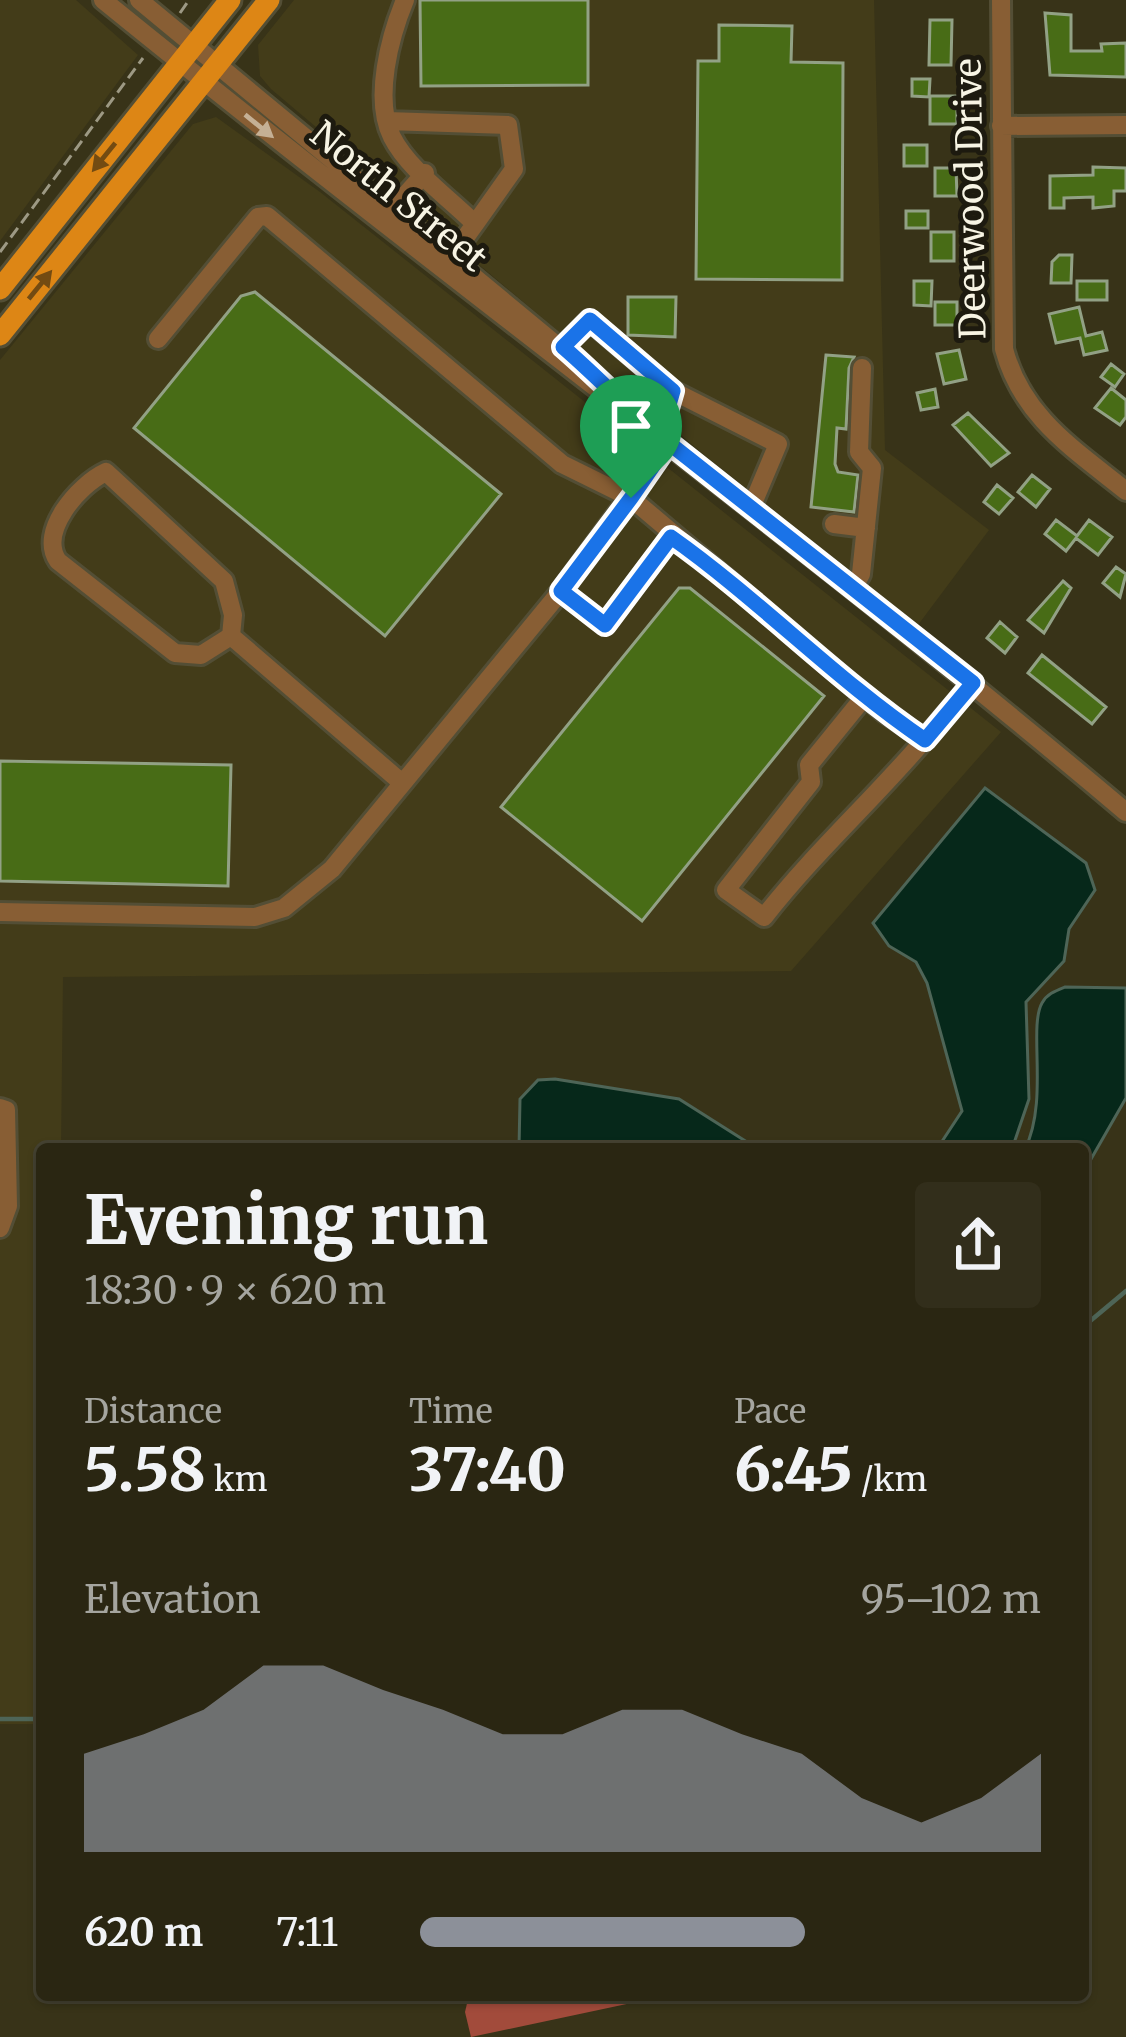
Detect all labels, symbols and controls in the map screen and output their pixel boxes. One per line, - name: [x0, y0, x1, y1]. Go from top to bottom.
- street label: Deerwood Drive: [946, 58, 995, 340]
- street label: North Street: [301, 112, 496, 281]
- one-way arrow: [244, 113, 274, 139]
- one-way arrow: [92, 141, 117, 172]
- one-way arrow: [27, 270, 52, 301]
- pin: [580, 375, 682, 498]
- icon: arrive: [598, 393, 664, 459]
- text: Evening run: [84, 1179, 488, 1262]
- button: share: [915, 1182, 1041, 1308]
- text: 18:30 · 9 × 620 m: [84, 1266, 386, 1315]
- text: Distance: [84, 1391, 222, 1432]
- text: Time: [409, 1391, 493, 1432]
- text: Pace: [734, 1391, 806, 1432]
- text: 5.58: [84, 1432, 206, 1507]
- text: 37:40: [409, 1432, 566, 1507]
- text: 6:45: [734, 1432, 853, 1507]
- text: km: [206, 1459, 268, 1500]
- text: /km: [853, 1459, 927, 1500]
- text: Elevation: [84, 1575, 261, 1624]
- text: 95–102 m: [861, 1575, 1041, 1624]
- text: 620 m: [84, 1908, 203, 1957]
- text: 7:11: [276, 1908, 339, 1957]

